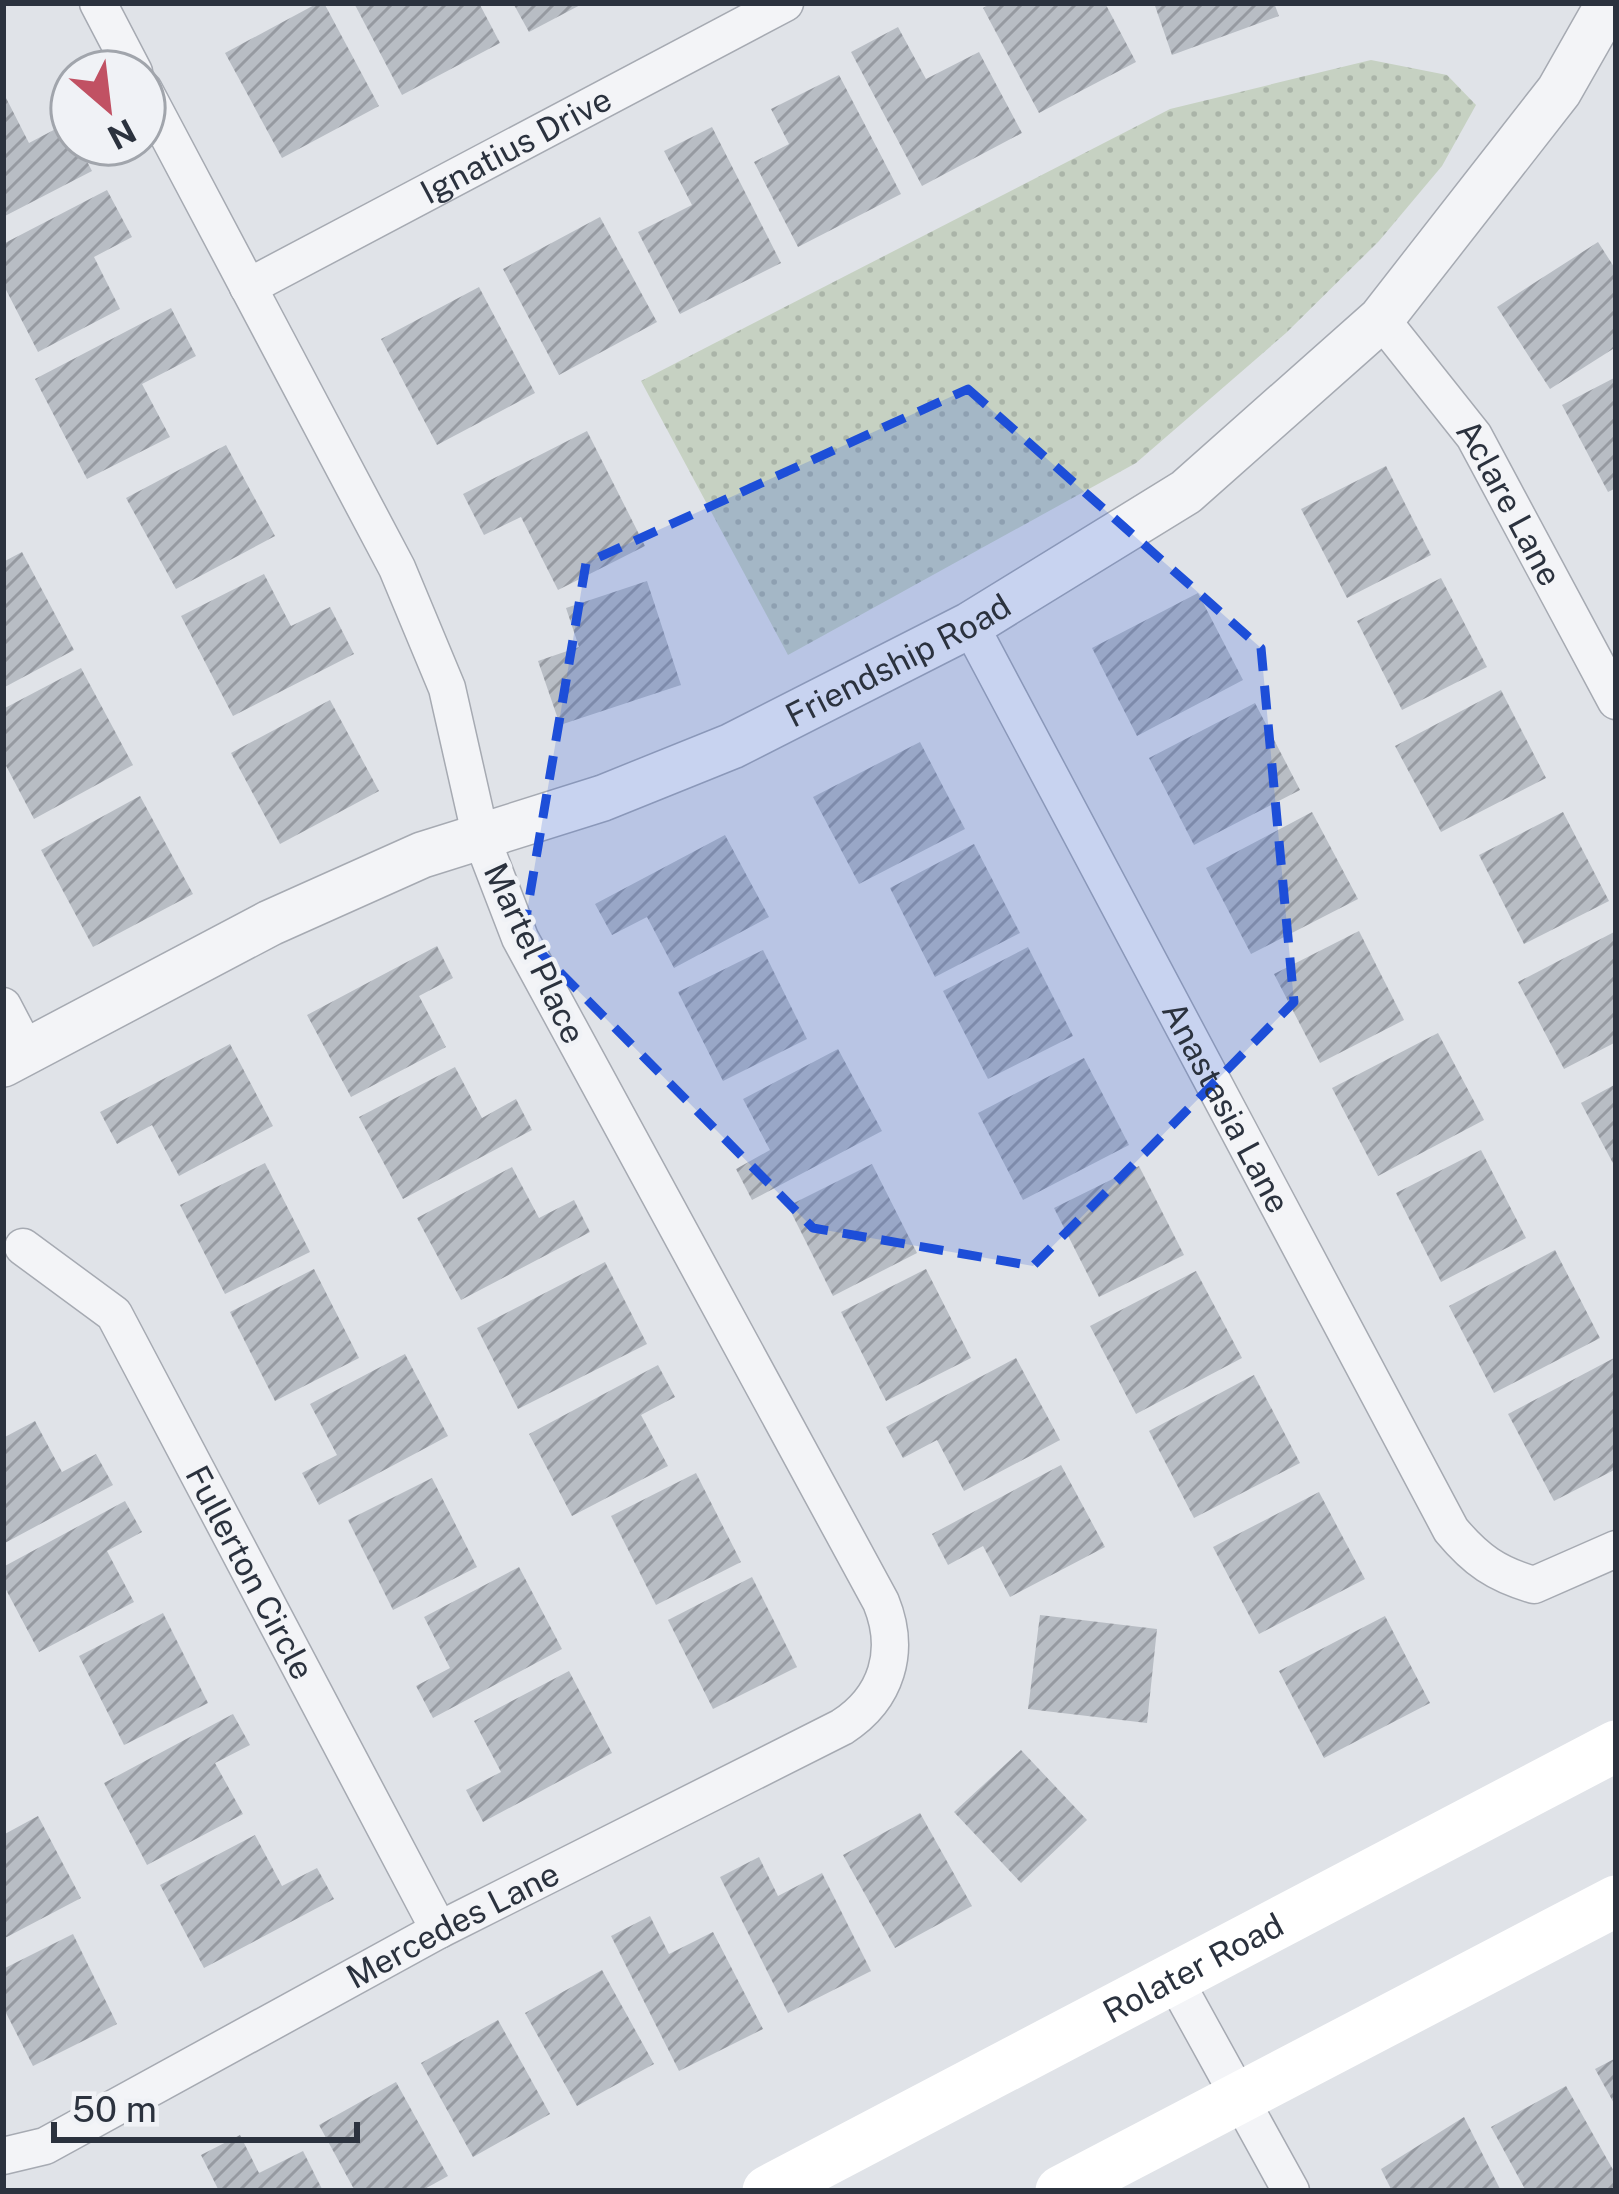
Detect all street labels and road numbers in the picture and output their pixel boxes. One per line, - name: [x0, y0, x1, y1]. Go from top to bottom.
- street label: Ignatius Drive: [414, 79, 618, 211]
- street label: Aclare Lane: [1449, 412, 1570, 592]
- street label: Friendship Road: [779, 586, 1017, 735]
- street label: Martel Place: [477, 857, 593, 1049]
- street label: Anastasia Lane: [1155, 995, 1298, 1219]
- street label: Fullerton Circle: [178, 1459, 322, 1685]
- street label: Mercedes Lane: [340, 1854, 565, 1996]
- street label: Rolater Road: [1097, 1905, 1290, 2031]

